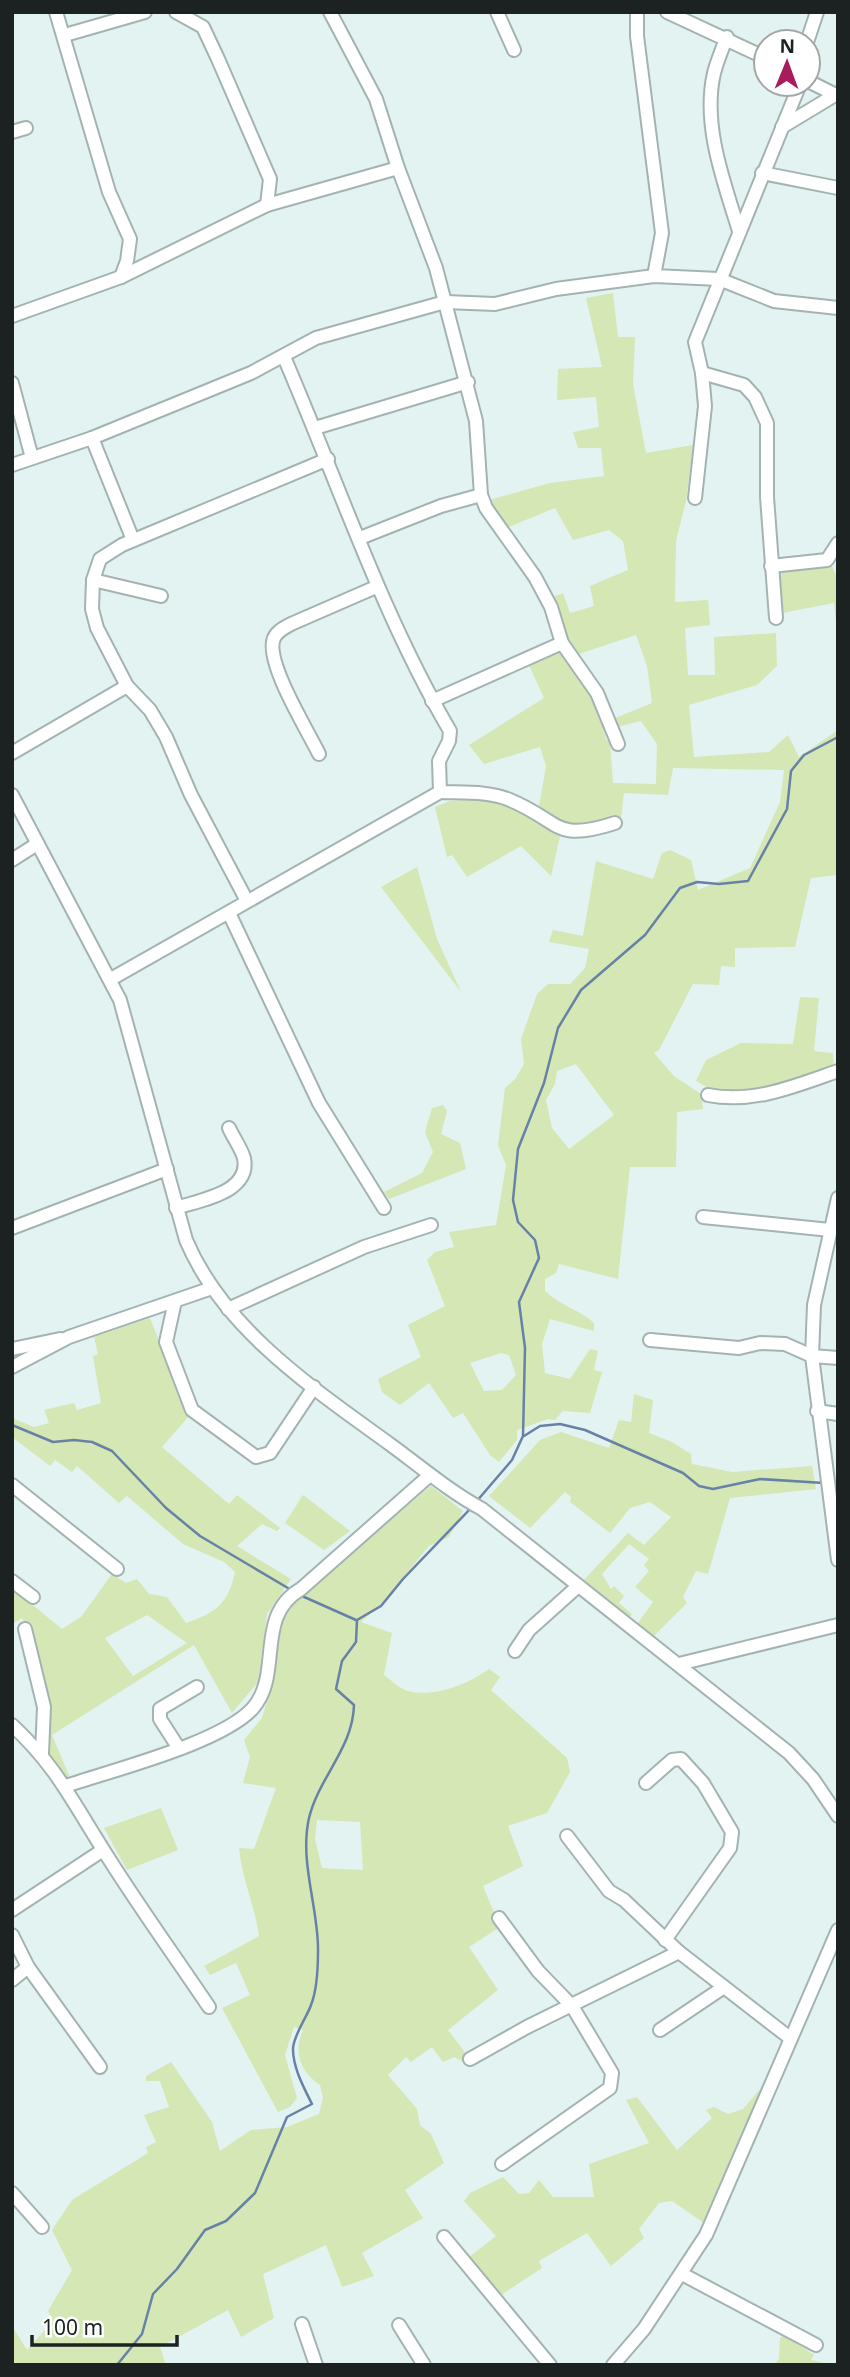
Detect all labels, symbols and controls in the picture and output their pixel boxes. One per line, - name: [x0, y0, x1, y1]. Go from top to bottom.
- north arrow: [752, 28, 822, 98]
- text: N: [779, 33, 795, 59]
- scale bar: [32, 2304, 177, 2348]
- text: 100 m: [42, 2313, 103, 2341]

